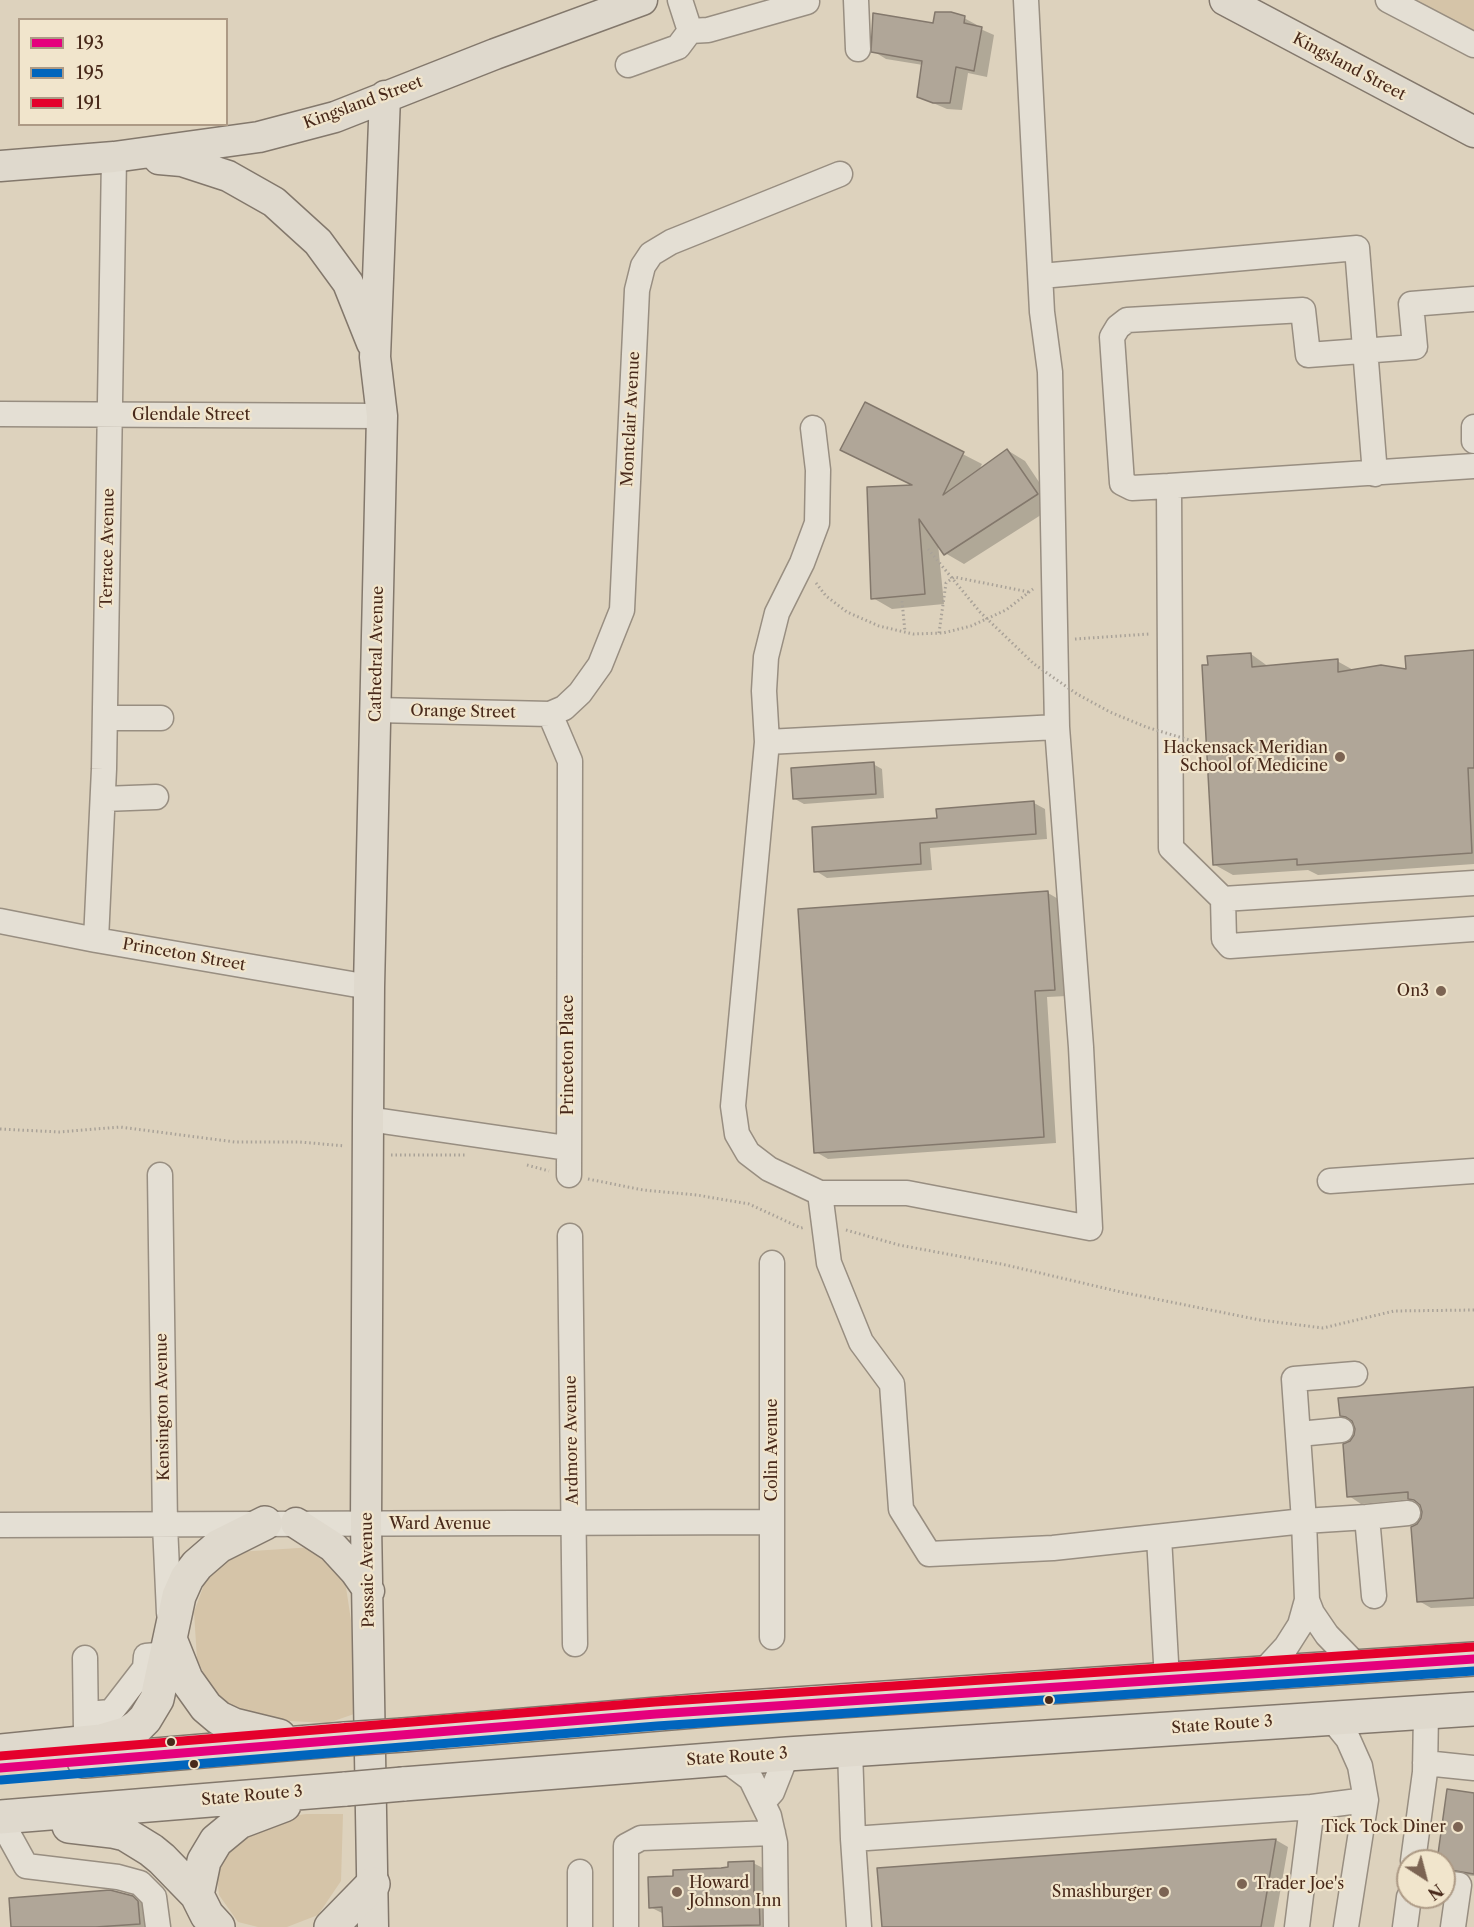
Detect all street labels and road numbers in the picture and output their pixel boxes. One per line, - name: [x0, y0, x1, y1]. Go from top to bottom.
- street label: Kingsland Street: [1289, 29, 1409, 105]
- street label: Kingsland Street: [301, 73, 425, 133]
- street label: Montclair Avenue: [618, 351, 644, 487]
- street label: Glendale Street: [132, 405, 250, 425]
- street label: Terrace Avenue: [97, 488, 119, 608]
- street label: Cathedral Avenue: [366, 586, 388, 722]
- street label: Orange Street: [410, 701, 516, 723]
- street label: Princeton Street: [121, 935, 247, 975]
- street label: Princeton Place: [558, 995, 578, 1115]
- street label: Kensington Avenue: [152, 1333, 174, 1481]
- street label: Ardmore Avenue: [561, 1375, 583, 1505]
- street label: Colin Avenue: [762, 1399, 782, 1501]
- street label: Passaic Avenue: [357, 1512, 379, 1628]
- street label: Ward Avenue: [389, 1514, 491, 1534]
- street label: State Route 3: [1171, 1712, 1273, 1738]
- street label: State Route 3: [686, 1744, 788, 1770]
- street label: State Route 3: [201, 1782, 303, 1810]

